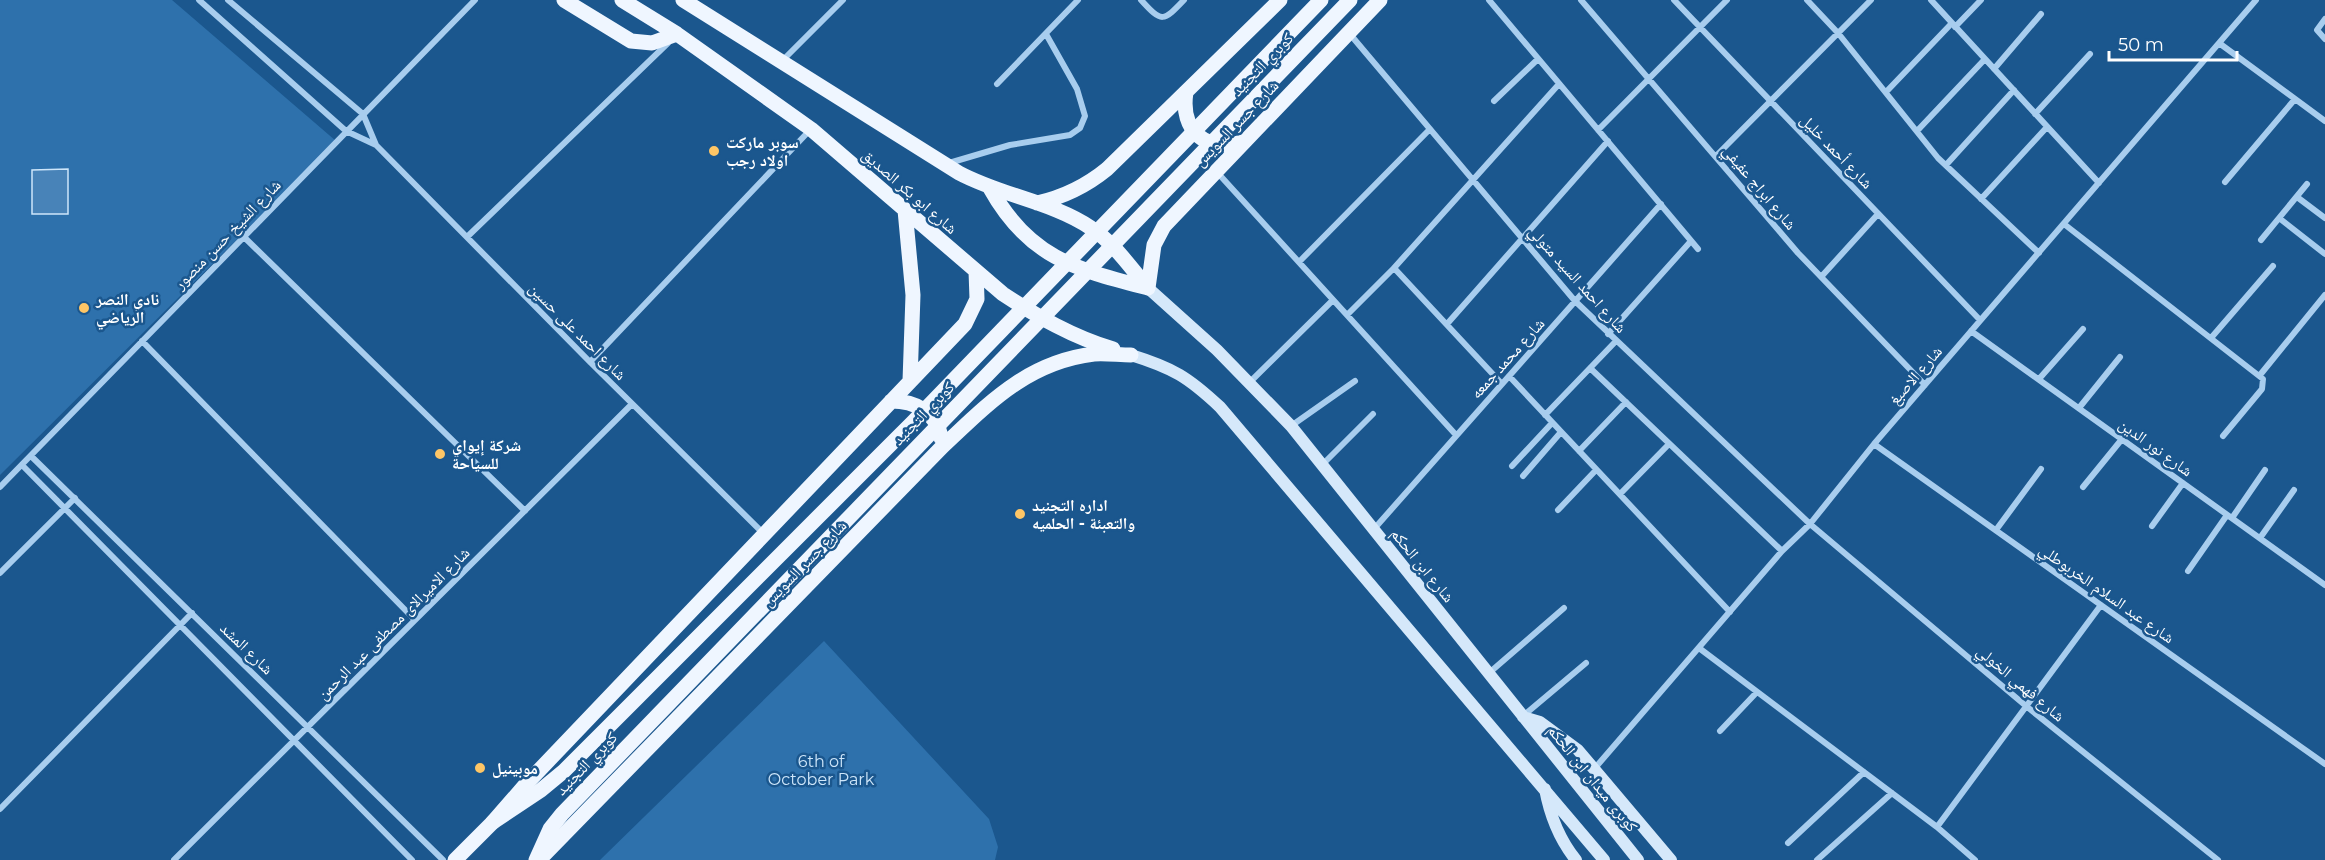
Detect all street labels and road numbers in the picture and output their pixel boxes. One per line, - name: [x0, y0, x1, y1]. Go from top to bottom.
- street label: كوبري التجنيد: [1227, 28, 1300, 102]
- street label: شارع جسر السويس: [1190, 76, 1283, 171]
- street label: شارع أحمد خليل: [1796, 110, 1877, 193]
- street label: شارع ابراج عفيفي: [1716, 141, 1801, 235]
- street label: شارع ابو بكر الصديق: [858, 145, 961, 239]
- street label: شارع الشيخ حسن منصور: [169, 175, 285, 295]
- street label: شارع احمد السيد متولي: [1522, 222, 1631, 339]
- street label: شارع احمد على حسين: [524, 279, 630, 385]
- street label: شارع محمد جمعه: [1466, 314, 1549, 403]
- street label: شارع الاصبغ: [1885, 342, 1947, 409]
- street label: كوبري التجنيد: [888, 377, 961, 451]
- street label: شارع نور الدين: [2115, 414, 2196, 481]
- street label: شارع جسر السويس: [758, 516, 851, 611]
- street label: شارع ابن الحكم: [1386, 524, 1458, 607]
- street label: شارع عبد السلام الخربوطلي: [2034, 540, 2178, 650]
- street label: شارع الاميرالاى مصطفى عبد الرحمن: [313, 543, 474, 704]
- street label: شارع المشد: [215, 618, 277, 679]
- street label: شارع فهمي الخولي: [1971, 641, 2069, 728]
- street label: كوبرى ميدان ابن الحكم: [1543, 721, 1642, 837]
- street label: كوبري التجنيد: [551, 727, 624, 801]

